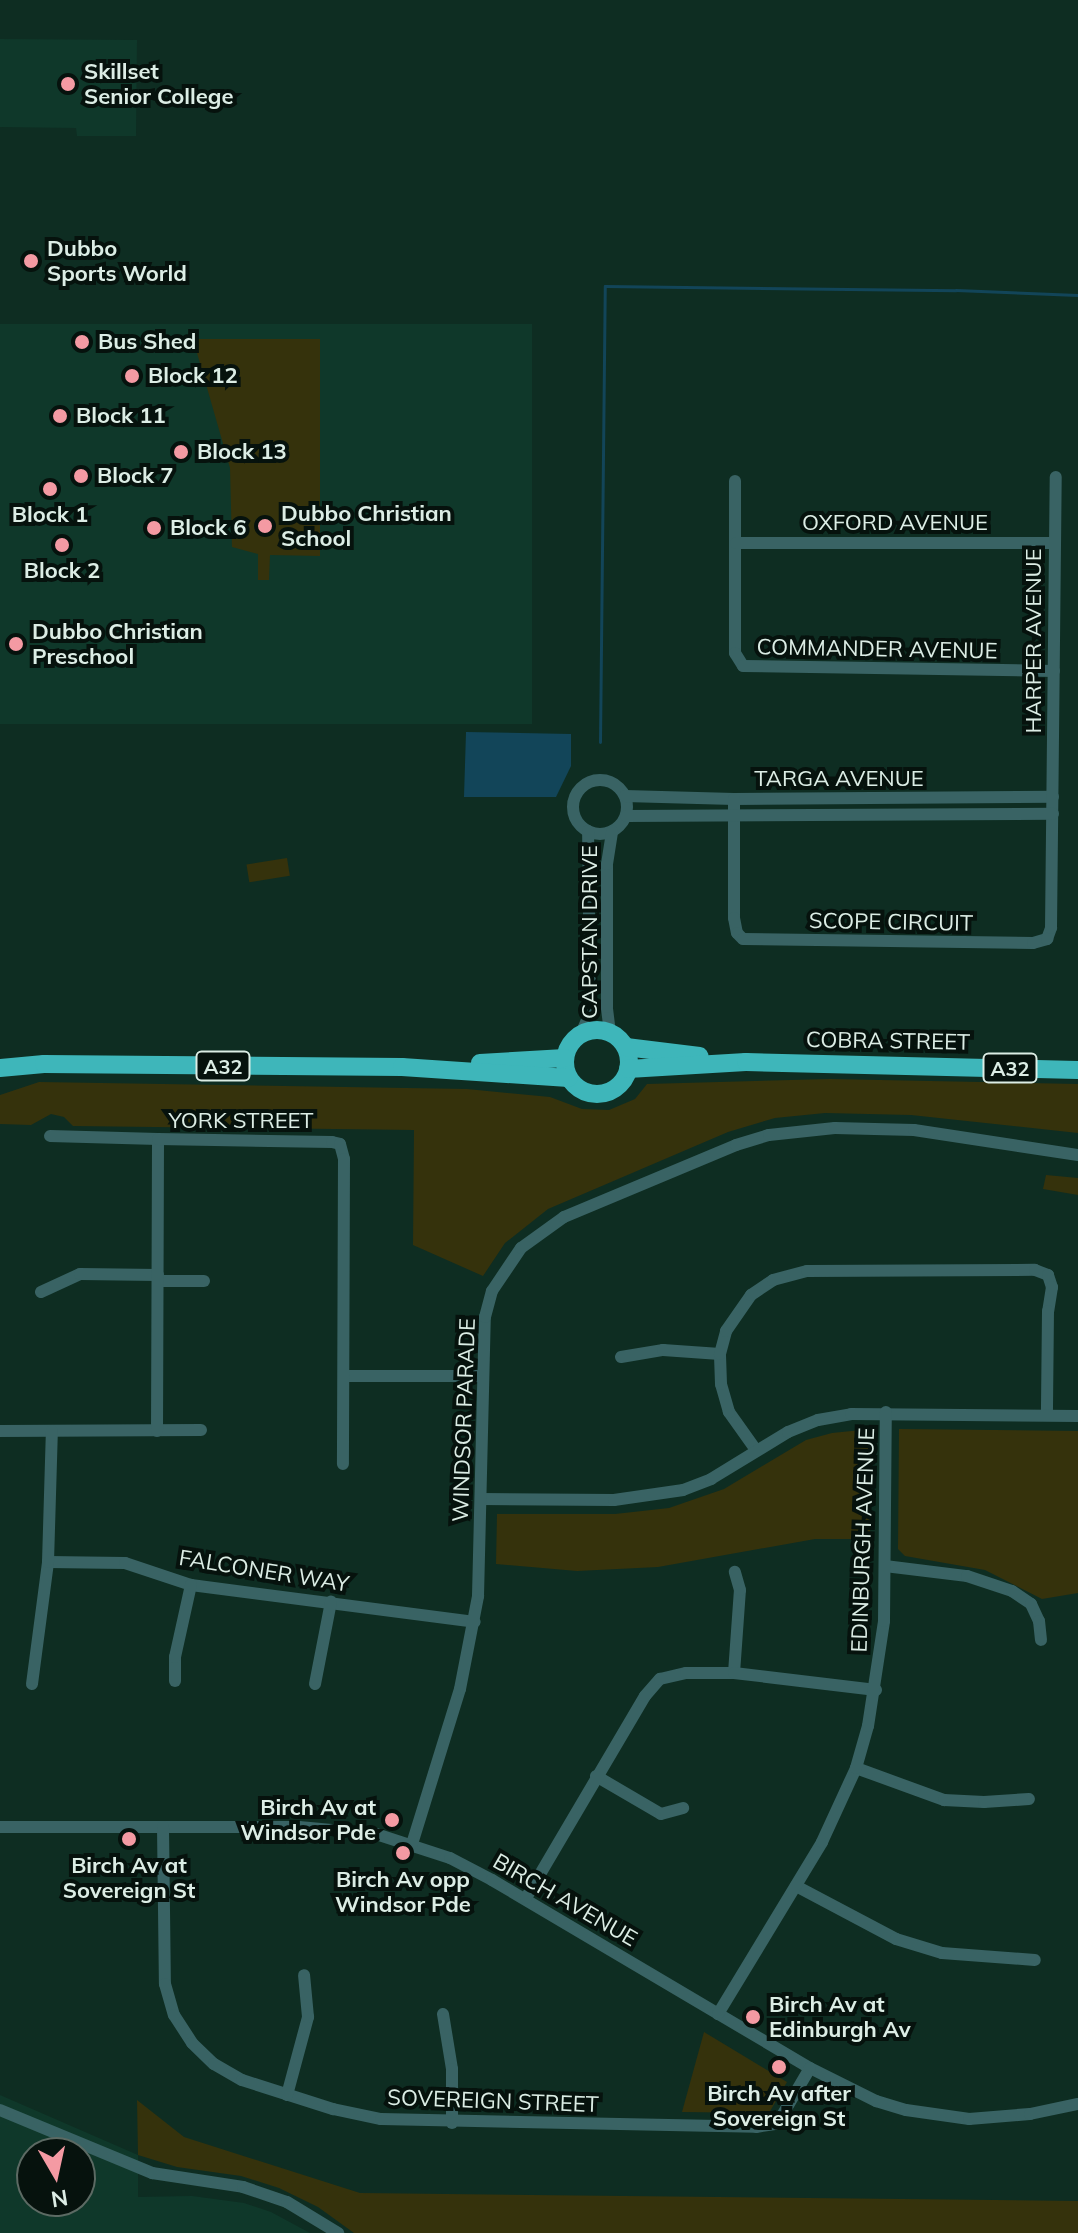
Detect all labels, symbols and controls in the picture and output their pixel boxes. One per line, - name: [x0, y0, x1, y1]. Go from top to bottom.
- place label: Skillset Senior College: [84, 58, 234, 110]
- marker: Skillset Senior College: [59, 75, 77, 93]
- place label: Dubbo Sports World: [47, 235, 187, 286]
- marker: Dubbo Sports World: [22, 252, 40, 270]
- place label: Bus Shed: [98, 329, 196, 355]
- marker: Bus Shed: [73, 333, 91, 351]
- place label: Block 12: [148, 363, 238, 389]
- marker: Block 12: [123, 367, 141, 385]
- place label: Block 11: [76, 403, 166, 429]
- marker: Block 11: [51, 407, 69, 425]
- place label: Block 13: [197, 439, 287, 465]
- marker: Block 13: [172, 443, 190, 461]
- place label: Block 7: [97, 463, 173, 489]
- marker: Block 7: [72, 467, 90, 485]
- marker: Block 1: [41, 480, 59, 498]
- place label: Dubbo Christian School: [281, 500, 452, 552]
- place label: Block 1: [12, 502, 88, 528]
- street label: OXFORD AVENUE: [802, 510, 988, 536]
- place label: Block 6: [170, 515, 246, 541]
- marker: Dubbo Christian School: [256, 517, 274, 535]
- marker: Block 6: [145, 519, 163, 537]
- marker: Block 2: [53, 536, 71, 554]
- street label: HARPER AVENUE: [1021, 548, 1047, 734]
- place label: Block 2: [24, 558, 100, 584]
- place label: Dubbo Christian Preschool: [32, 618, 203, 670]
- street label: COMMANDER AVENUE: [756, 634, 998, 664]
- marker: Dubbo Christian Preschool: [7, 635, 25, 653]
- street label: TARGA AVENUE: [754, 766, 924, 792]
- street label: CAPSTAN DRIVE: [577, 845, 603, 1019]
- street label: SCOPE CIRCUIT: [809, 907, 973, 937]
- street label: COBRA STREET: [806, 1026, 970, 1056]
- road number: A32: [195, 1050, 251, 1082]
- road number: A32: [982, 1052, 1038, 1084]
- street label: YORK STREET: [168, 1108, 314, 1134]
- street label: WINDSOR PARADE: [447, 1318, 481, 1522]
- street label: EDINBURGH AVENUE: [846, 1427, 880, 1653]
- street label: FALCONER WAY: [177, 1545, 351, 1597]
- place label: Birch Av at Windsor Pde: [240, 1794, 376, 1846]
- marker: Birch Av at Windsor Pde: [383, 1811, 401, 1829]
- marker: Birch Av at Sovereign St: [120, 1830, 138, 1848]
- marker: Birch Av opp Windsor Pde: [394, 1844, 412, 1862]
- street label: BIRCH AVENUE: [488, 1848, 642, 1952]
- place label: Birch Av at Sovereign St: [63, 1852, 195, 1904]
- place label: Birch Av opp Windsor Pde: [335, 1866, 471, 1918]
- place label: Birch Av at Edinburgh Av: [769, 1991, 911, 2042]
- marker: Birch Av at Edinburgh Av: [744, 2008, 762, 2026]
- marker: Birch Av after Sovereign St: [770, 2058, 788, 2076]
- place label: Birch Av after Sovereign St: [707, 2080, 851, 2132]
- street label: SOVEREIGN STREET: [387, 2084, 599, 2118]
- north arrow: [16, 2137, 96, 2217]
- text: N: [49, 2184, 70, 2214]

